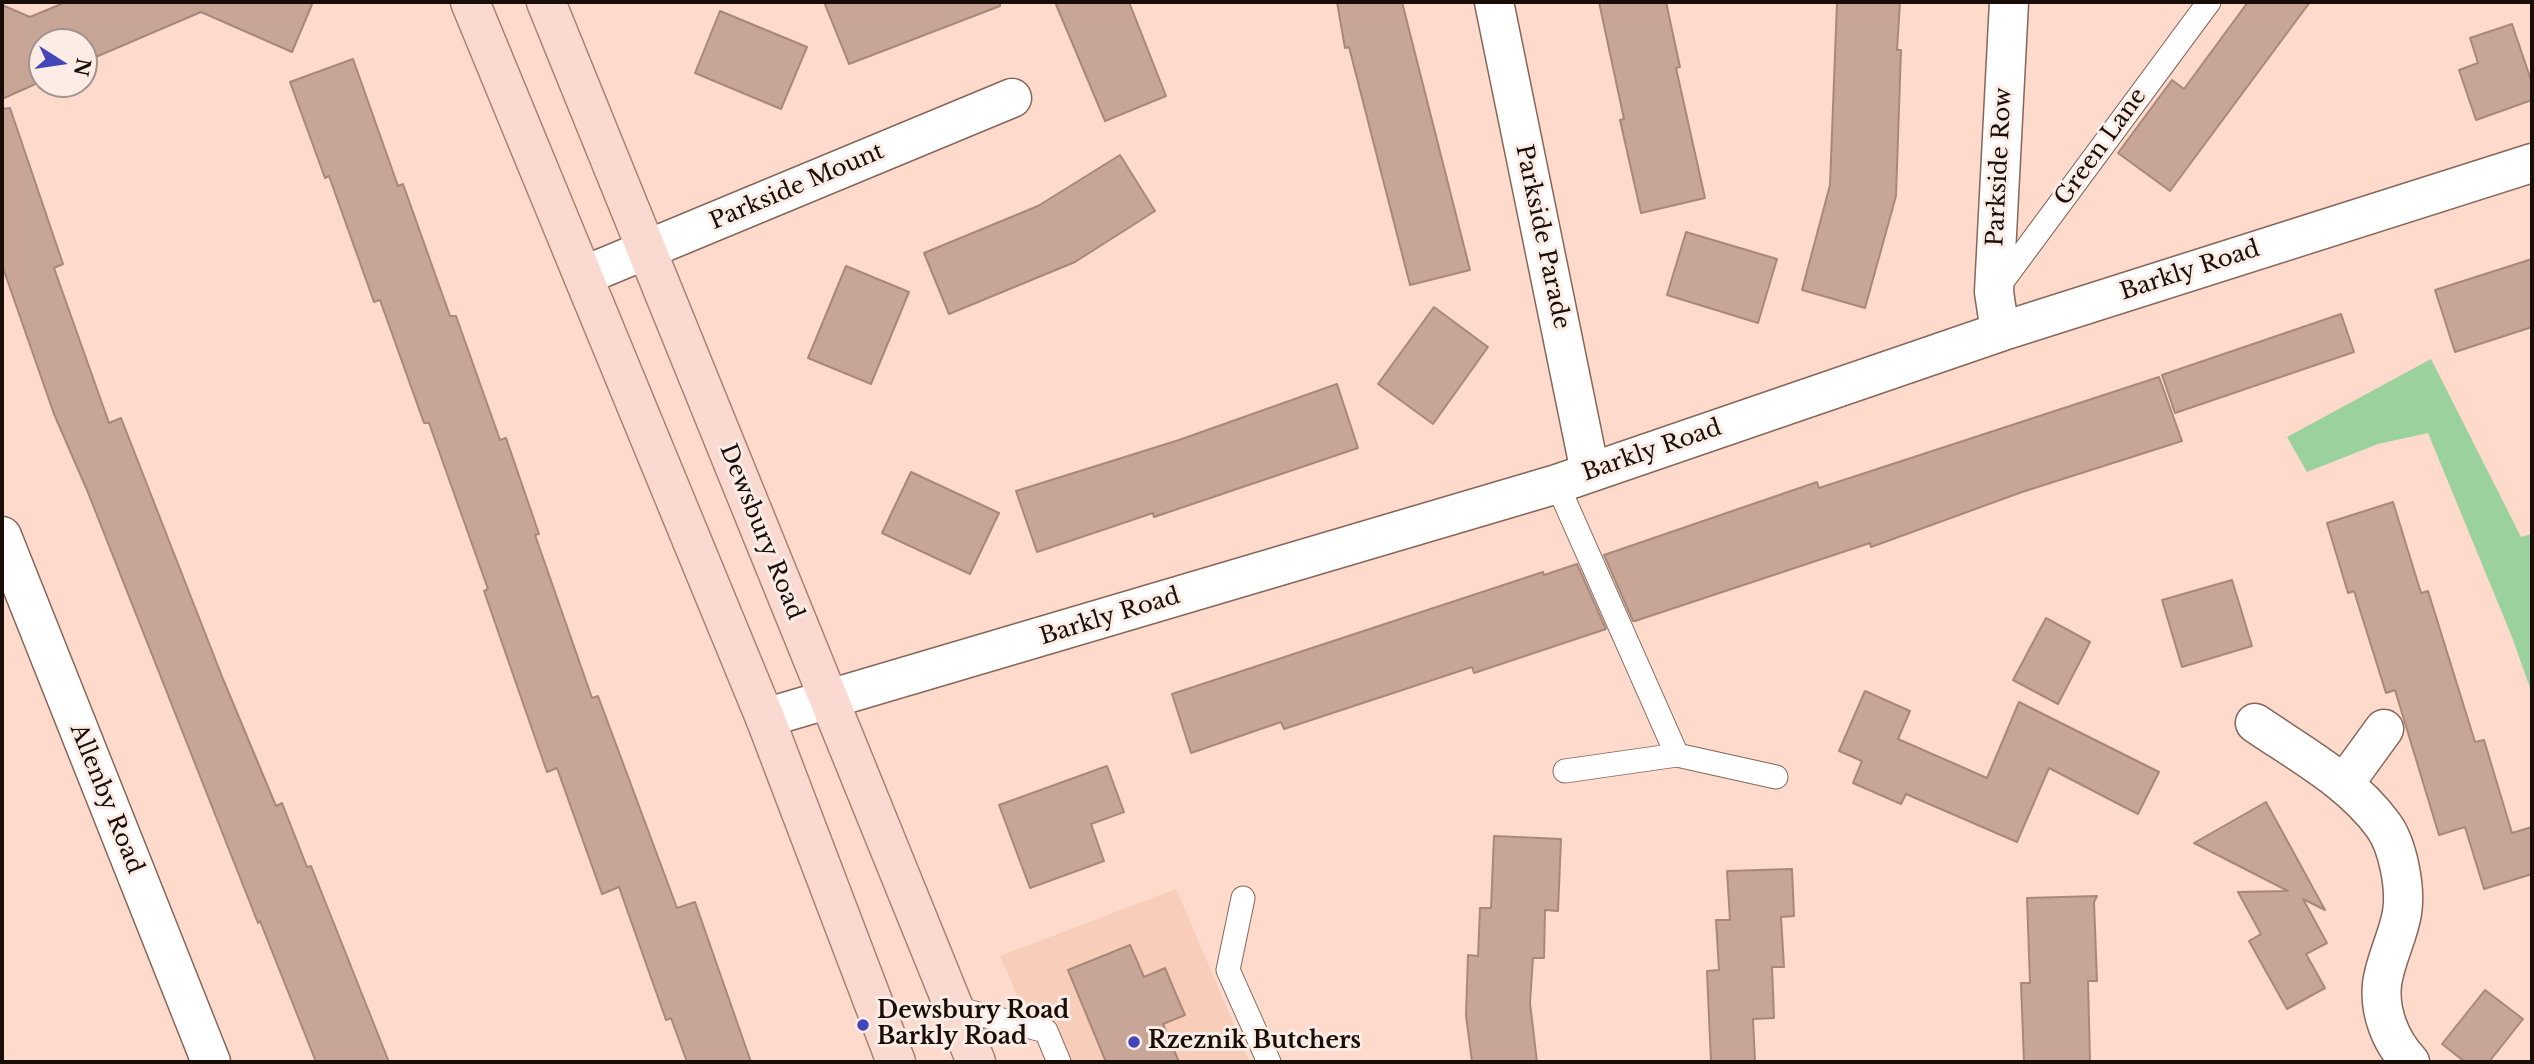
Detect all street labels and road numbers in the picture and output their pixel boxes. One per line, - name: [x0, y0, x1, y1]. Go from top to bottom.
- street label: Green Lane: [2049, 83, 2153, 211]
- street label: Parkside Row: [1982, 87, 2018, 247]
- street label: Parkside Mount: [706, 138, 888, 236]
- street label: Parkside Parade: [1509, 142, 1575, 332]
- street label: Barkly Road: [2117, 235, 2263, 307]
- street label: Barkly Road: [1579, 414, 1725, 488]
- street label: Dewsbury Road: [713, 440, 809, 624]
- street label: Barkly Road: [1036, 583, 1184, 651]
- street label: Allenby Road: [63, 720, 149, 878]

